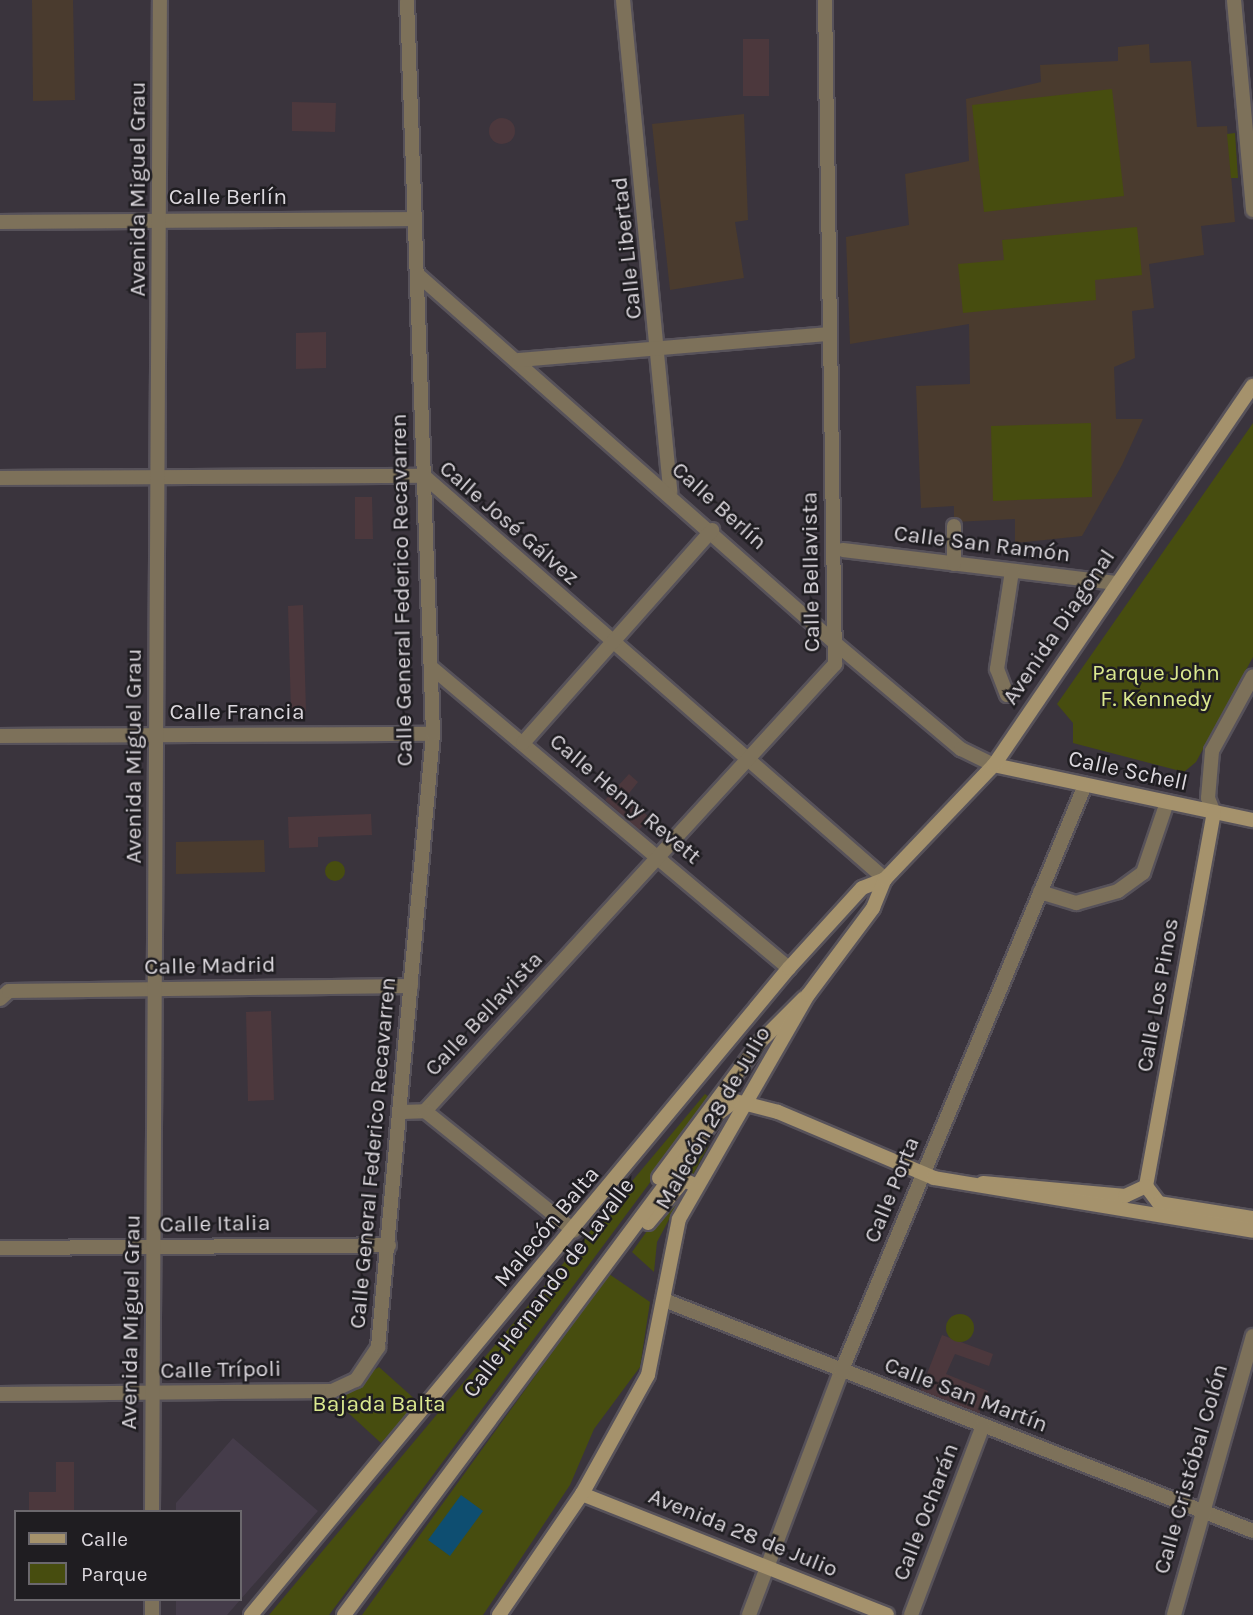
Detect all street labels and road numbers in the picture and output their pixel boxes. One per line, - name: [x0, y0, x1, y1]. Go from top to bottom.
- street label: Avenida Miguel Grau: [124, 81, 152, 297]
- street label: Calle Libertad: [606, 175, 648, 321]
- street label: Calle Berlín: [169, 183, 287, 211]
- street label: Calle General Federico Recavarren: [385, 413, 419, 767]
- street label: Calle José Gálvez: [433, 455, 585, 591]
- street label: Calle Berlín: [666, 456, 772, 556]
- street label: Calle Bellavista: [796, 492, 826, 652]
- street label: Calle San Ramón: [892, 519, 1072, 569]
- street label: Avenida Diagonal: [997, 544, 1121, 710]
- street label: Avenida Miguel Grau: [120, 648, 148, 864]
- street label: Calle Francia: [169, 698, 305, 726]
- street label: Calle Henry Revett: [544, 728, 706, 870]
- street label: Calle Schell: [1066, 745, 1190, 797]
- street label: Calle Los Pinos: [1131, 916, 1185, 1074]
- street label: Calle Bellavista: [419, 946, 549, 1082]
- street label: Calle Madrid: [144, 951, 276, 981]
- street label: Calle General Federico Recavarren: [344, 976, 402, 1330]
- street label: Malecón 28 de Julio: [649, 1021, 777, 1215]
- street label: Calle Porta: [858, 1133, 926, 1247]
- street label: Malecón Balta: [489, 1161, 605, 1293]
- street label: Calle Hernando de Lavalle: [457, 1173, 641, 1403]
- street label: Calle Italia: [159, 1209, 271, 1239]
- street label: Avenida Miguel Grau: [115, 1214, 147, 1430]
- street label: Calle San Martín: [880, 1351, 1052, 1439]
- street label: Calle Trípoli: [160, 1355, 282, 1385]
- street label: Calle Cristóbal Colón: [1148, 1361, 1234, 1577]
- street label: Calle Ocharán: [887, 1439, 965, 1585]
- street label: Avenida 28 de Julio: [644, 1482, 842, 1584]

